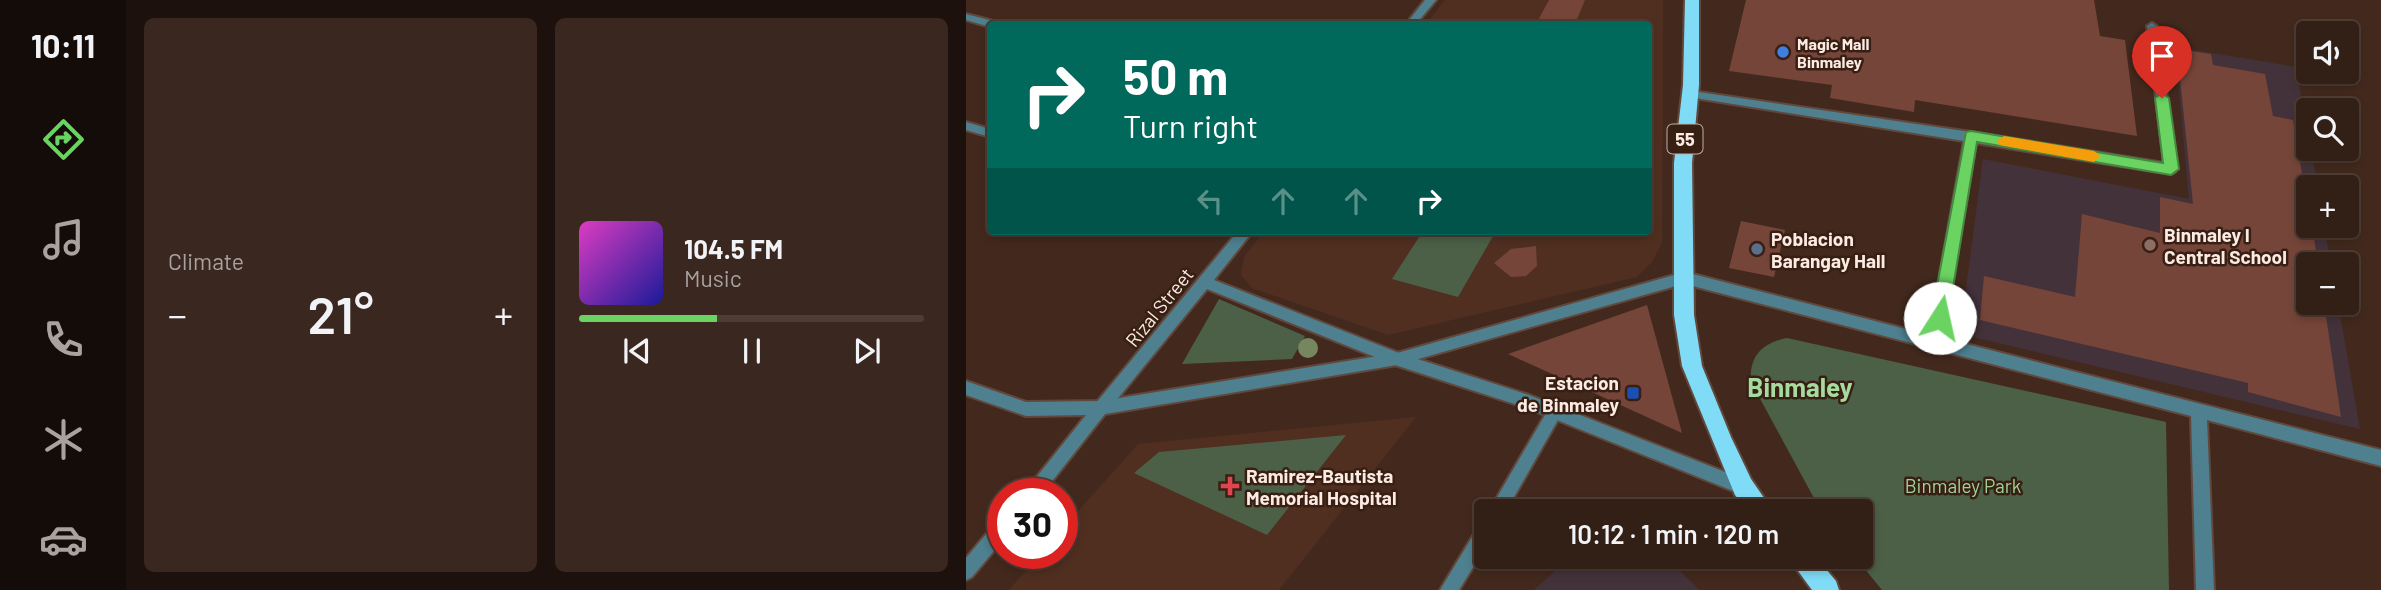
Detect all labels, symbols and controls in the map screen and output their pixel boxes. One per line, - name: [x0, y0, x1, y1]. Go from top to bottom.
- map controls: [2296, 21, 2359, 315]
- button: sound: [2296, 21, 2359, 84]
- text: 10:11: [31, 26, 95, 64]
- pin: [2132, 26, 2192, 98]
- place label: Magic Mall Binmaley: [1797, 34, 1869, 71]
- icon: arrive: [2143, 37, 2181, 75]
- marker: Magic Mall Binmaley: [1775, 44, 1791, 60]
- text: 50 m: [1123, 46, 1228, 105]
- icon: right: [1008, 49, 1099, 140]
- button: search: [2296, 98, 2359, 161]
- text: Turn right: [1123, 106, 1258, 144]
- icon: directions: [39, 115, 88, 164]
- road number: 55: [1668, 124, 1702, 154]
- button: +: [2296, 175, 2359, 238]
- icon: left: [1191, 182, 1229, 220]
- icon: ahead: [1264, 182, 1302, 220]
- icon: ahead: [1337, 182, 1375, 220]
- icon: right: [1410, 182, 1448, 220]
- icon: music: [39, 215, 88, 264]
- place label: Binmaley I Central School: [2164, 223, 2287, 268]
- place label: Poblacion Barangay Hall: [1771, 227, 1885, 272]
- text: 104.5 FM: [684, 233, 783, 264]
- marker: Binmaley I Central School: [2142, 237, 2158, 253]
- marker: Poblacion Barangay Hall: [1749, 241, 1765, 257]
- text: Climate: [168, 247, 244, 275]
- button: −: [2296, 252, 2359, 315]
- street label: Rizal Street: [1120, 263, 1198, 351]
- text: Music: [684, 264, 742, 292]
- position arrow: [1903, 281, 1977, 355]
- text: 21°: [307, 282, 374, 344]
- text: −: [168, 291, 187, 337]
- text: +: [494, 291, 513, 337]
- icon: phone: [39, 315, 88, 364]
- icon: previous: [618, 332, 656, 370]
- icon: pause: [733, 332, 771, 370]
- icon: next: [848, 332, 886, 370]
- place label: Estacion de Binmaley: [1517, 371, 1619, 416]
- district label: Binmaley: [1747, 371, 1853, 402]
- marker: Estacion de Binmaley: [1625, 385, 1641, 401]
- icon: climate: [39, 415, 88, 464]
- place label: Ramirez-Bautista Memorial Hospital: [1246, 464, 1397, 509]
- park label: Binmaley Park: [1905, 474, 2021, 497]
- marker: Ramirez-Bautista Memorial Hospital: [1220, 476, 1240, 496]
- speed limit sign: 30: [987, 478, 1078, 569]
- icon: car: [39, 515, 88, 564]
- text: 10:12 · 1 min · 120 m: [1568, 518, 1779, 549]

